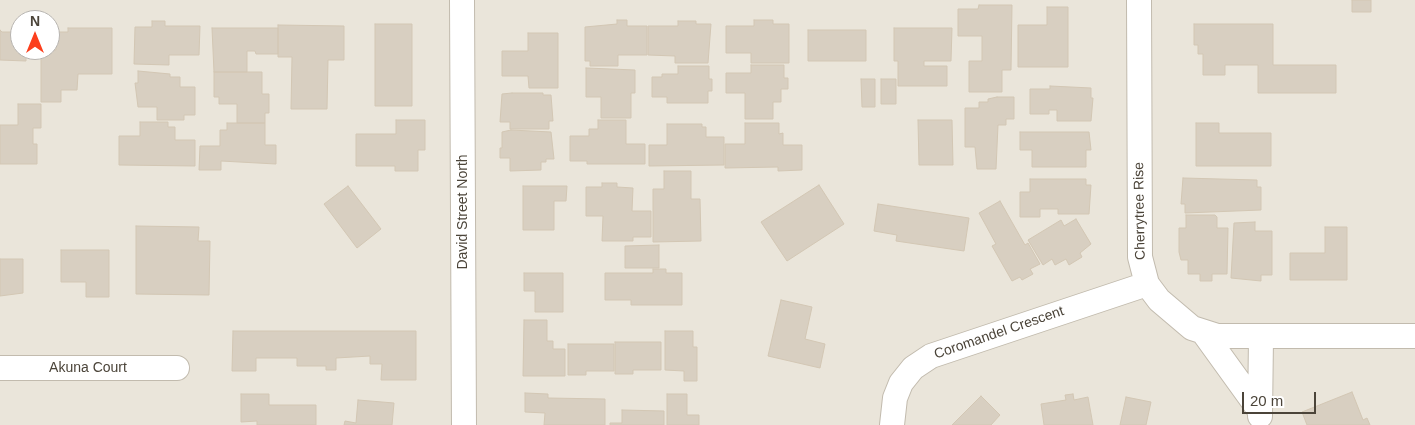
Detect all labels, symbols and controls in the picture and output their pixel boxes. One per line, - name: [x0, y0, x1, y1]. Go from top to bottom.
- north arrow: [10, 10, 60, 60]
- text: N: [30, 13, 40, 29]
- street label: David Street North: [455, 154, 471, 270]
- street label: Cherrytree Rise: [1131, 162, 1149, 260]
- street label: Coromandel Crescent: [932, 303, 1066, 363]
- street label: Akuna Court: [49, 360, 127, 376]
- scale bar: [1245, 382, 1319, 414]
- text: 20 m: [1250, 392, 1283, 409]

